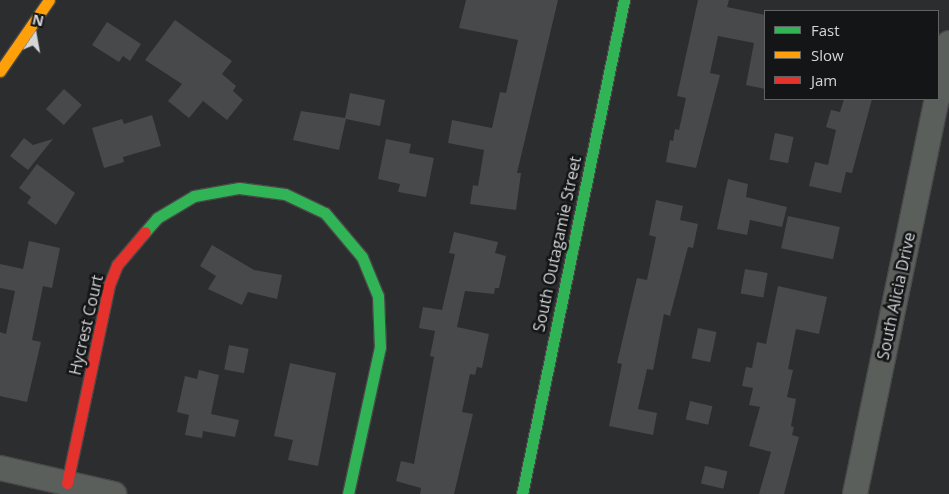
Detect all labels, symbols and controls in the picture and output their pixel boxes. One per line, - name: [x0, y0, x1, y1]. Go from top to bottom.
- text: N: [31, 9, 46, 30]
- north arrow: [10, 10, 60, 60]
- legend: [764, 10, 939, 100]
- text: Fast: [811, 20, 840, 40]
- text: Slow: [811, 45, 844, 65]
- text: Jam: [811, 70, 837, 90]
- street label: South Outagamie Street: [529, 154, 585, 334]
- street label: South Alicia Drive: [873, 230, 919, 362]
- street label: Hycrest Court: [65, 273, 107, 377]

